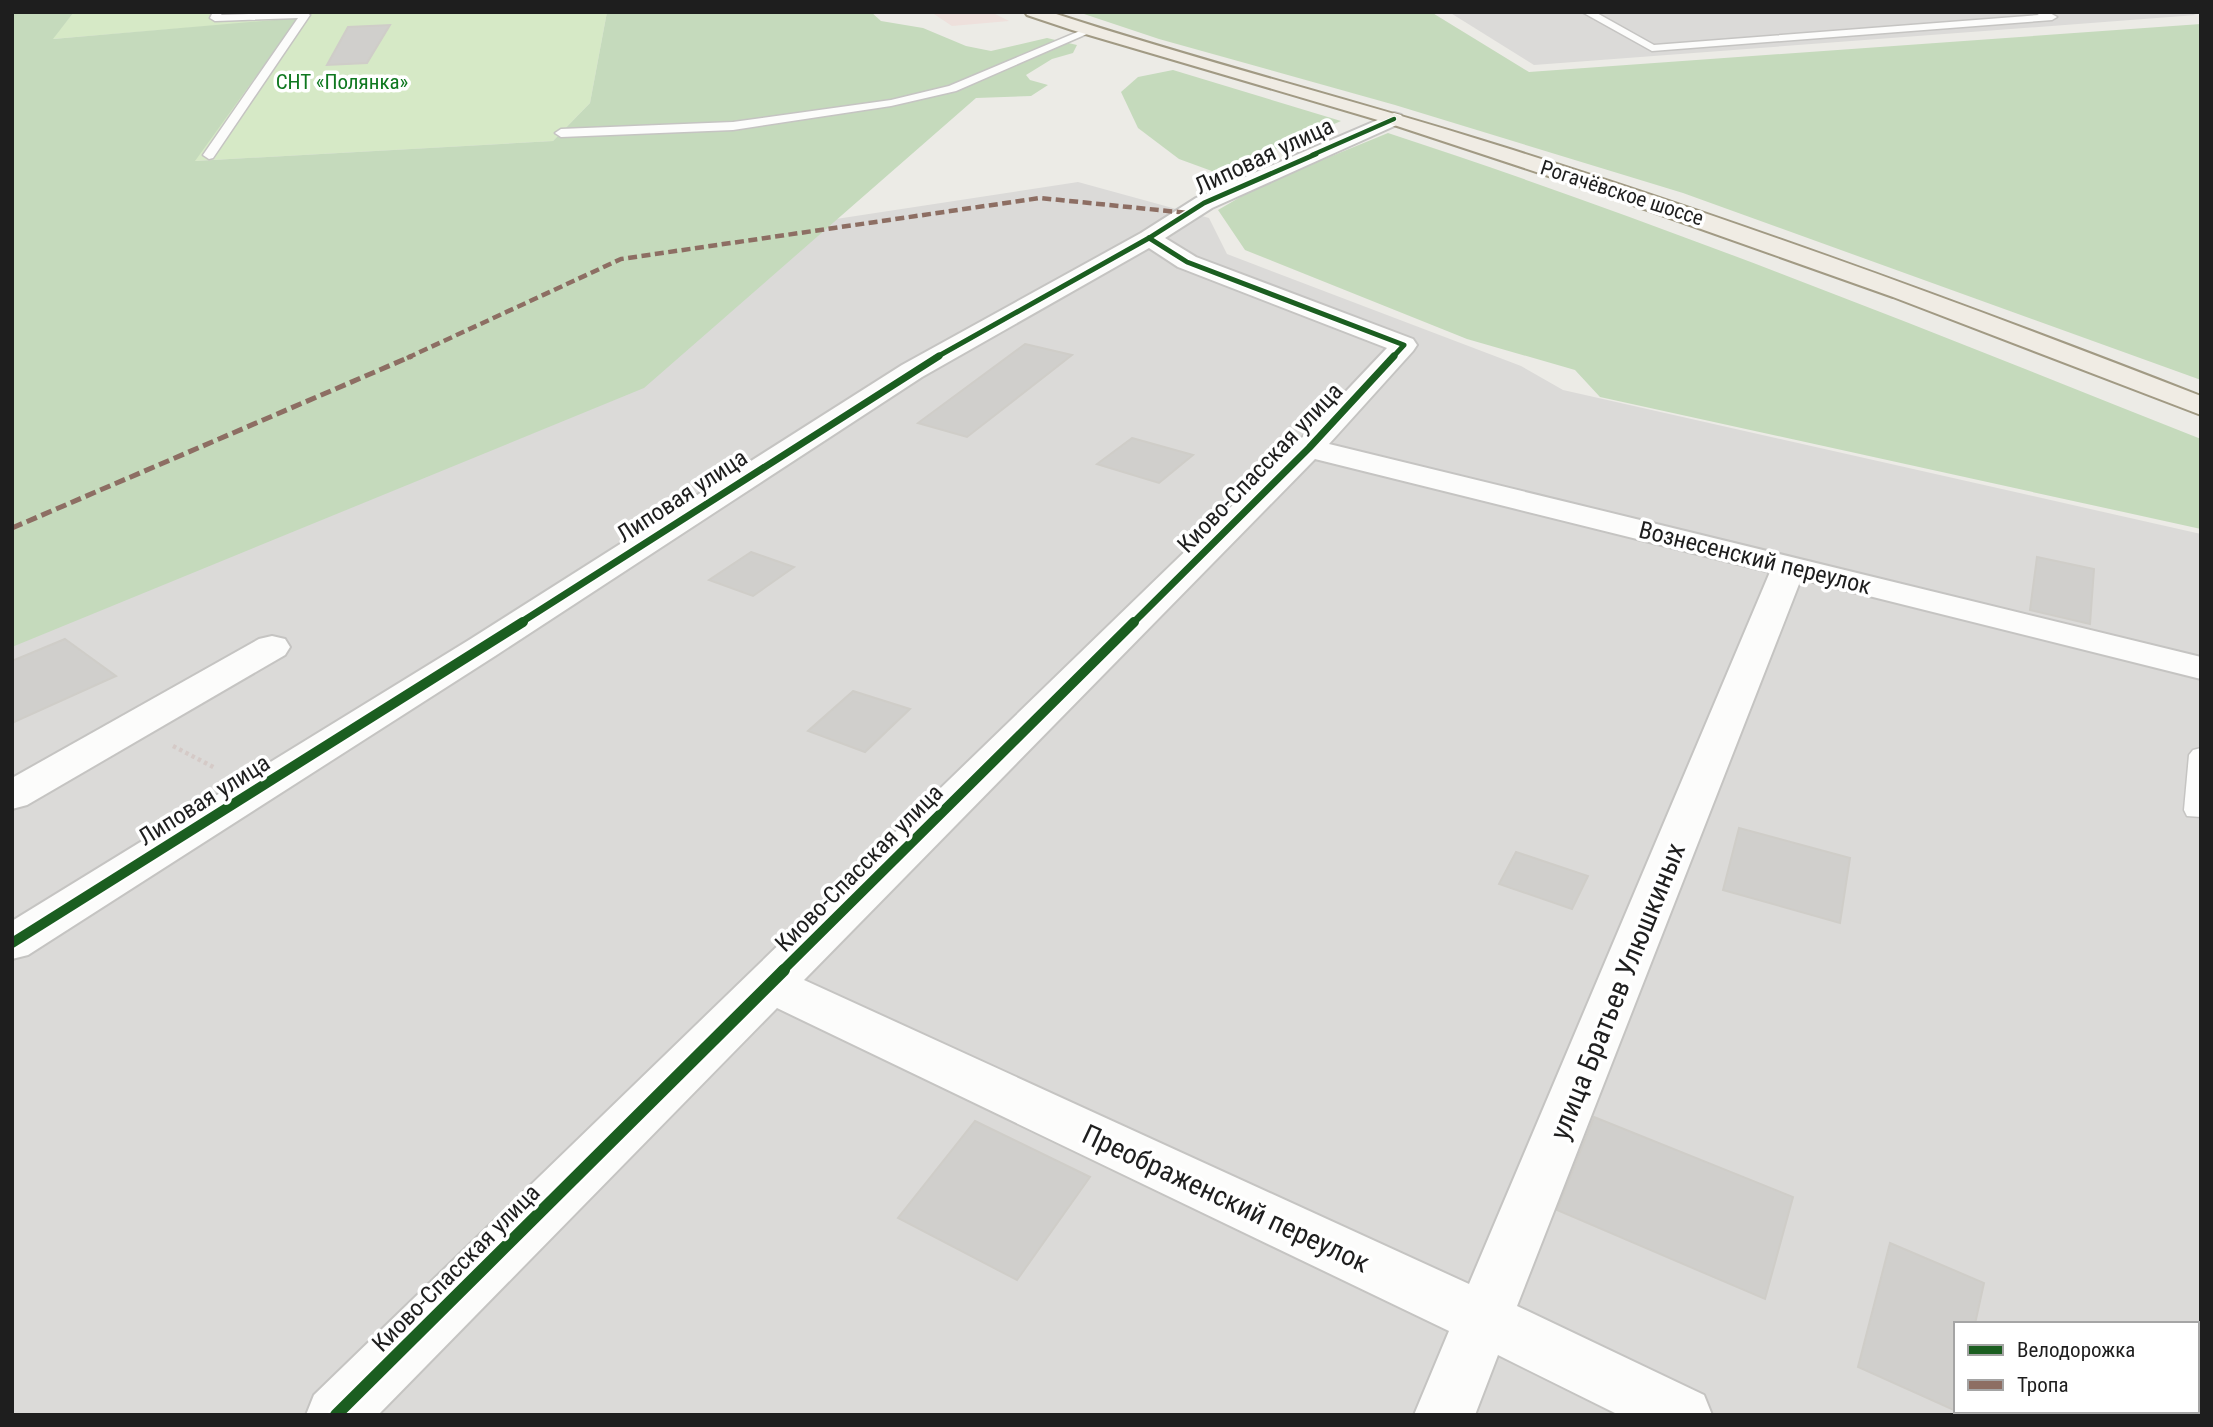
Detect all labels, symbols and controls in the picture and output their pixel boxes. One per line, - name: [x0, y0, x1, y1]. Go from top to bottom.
- park label: СНТ «Полянка»: [276, 70, 409, 94]
- street label: Липовая улица: [1190, 112, 1338, 200]
- street label: Рогачёвское шоссе: [1538, 155, 1707, 231]
- street label: Киово-Спасская улица: [1172, 377, 1348, 559]
- street label: Липовая улица: [611, 443, 753, 549]
- street label: Вознесенский переулок: [1636, 516, 1874, 601]
- street label: Липовая улица: [133, 748, 275, 852]
- street label: Киово-Спасская улица: [769, 778, 949, 958]
- street label: улица Братьев Улюшкиных: [1543, 838, 1692, 1144]
- street label: Преображенский переулок: [1077, 1117, 1375, 1280]
- street label: Киово-Спасская улица: [366, 1178, 546, 1358]
- legend: [1954, 1322, 2199, 1413]
- text: Велодорожка: [2017, 1338, 2135, 1362]
- text: Тропа: [2017, 1373, 2068, 1397]

